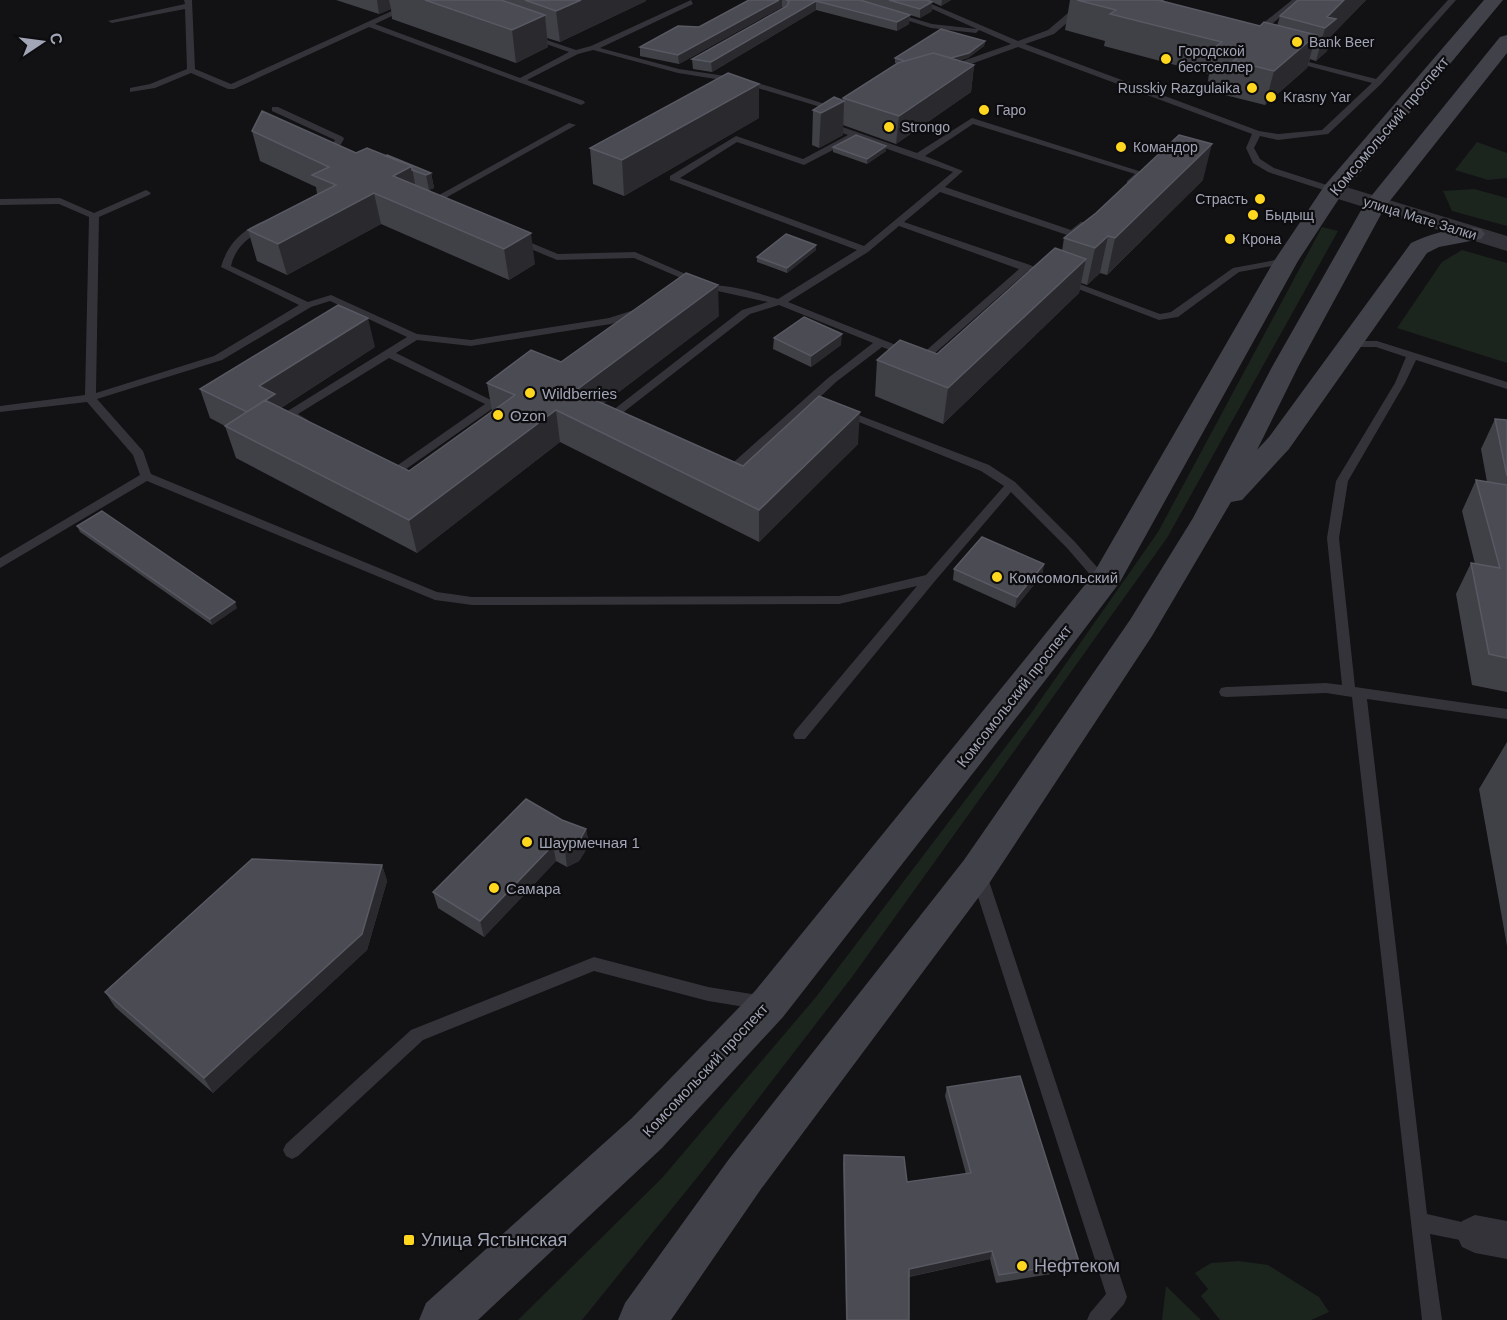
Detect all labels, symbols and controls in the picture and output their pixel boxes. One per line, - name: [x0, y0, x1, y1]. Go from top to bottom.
- north arrow: [12, 12, 72, 72]
- text: С: [47, 31, 66, 47]
- place label: Bank Beer: [1309, 34, 1375, 50]
- marker: Bank Beer: [1290, 35, 1304, 49]
- place label: Городской бестселлер: [1178, 43, 1253, 75]
- marker: Городской бестселлер: [1159, 52, 1173, 66]
- street label: Комсомольский проспект: [1326, 53, 1452, 199]
- place label: Russkiy Razgulaika: [1118, 80, 1240, 96]
- marker: Russkiy Razgulaika: [1245, 81, 1259, 95]
- place label: Krasny Yar: [1283, 89, 1351, 105]
- marker: Krasny Yar: [1264, 90, 1278, 104]
- place label: Гаро: [996, 102, 1026, 118]
- marker: Гаро: [977, 103, 991, 117]
- place label: Strongo: [901, 119, 950, 135]
- marker: Strongo: [882, 120, 896, 134]
- place label: Командор: [1133, 139, 1198, 155]
- marker: Командор: [1114, 140, 1128, 154]
- place label: Страсть: [1195, 191, 1248, 207]
- marker: Страсть: [1253, 192, 1267, 206]
- street label: улица Мате Залки: [1361, 193, 1479, 243]
- place label: Быдыщ: [1265, 207, 1314, 223]
- marker: Быдыщ: [1246, 208, 1260, 222]
- place label: Крона: [1242, 231, 1281, 247]
- marker: Крона: [1223, 232, 1237, 246]
- place label: Wildberries: [542, 385, 617, 402]
- marker: Wildberries: [523, 386, 537, 400]
- place label: Ozon: [510, 407, 546, 424]
- marker: Ozon: [491, 408, 505, 422]
- place label: Комсомольский: [1009, 569, 1118, 586]
- marker: Комсомольский: [990, 570, 1004, 584]
- street label: Комсомольский проспект: [953, 621, 1075, 770]
- place label: Шаурмечная 1: [539, 834, 640, 851]
- marker: Шаурмечная 1: [520, 835, 534, 849]
- place label: Самара: [506, 880, 561, 897]
- marker: Самара: [487, 881, 501, 895]
- street label: Комсомольский проспект: [639, 1000, 771, 1140]
- place label: Улица Ястынская: [421, 1230, 567, 1250]
- marker: Улица Ястынская: [402, 1233, 416, 1247]
- place label: Нефтеком: [1034, 1256, 1120, 1276]
- marker: Нефтеком: [1015, 1259, 1029, 1273]

